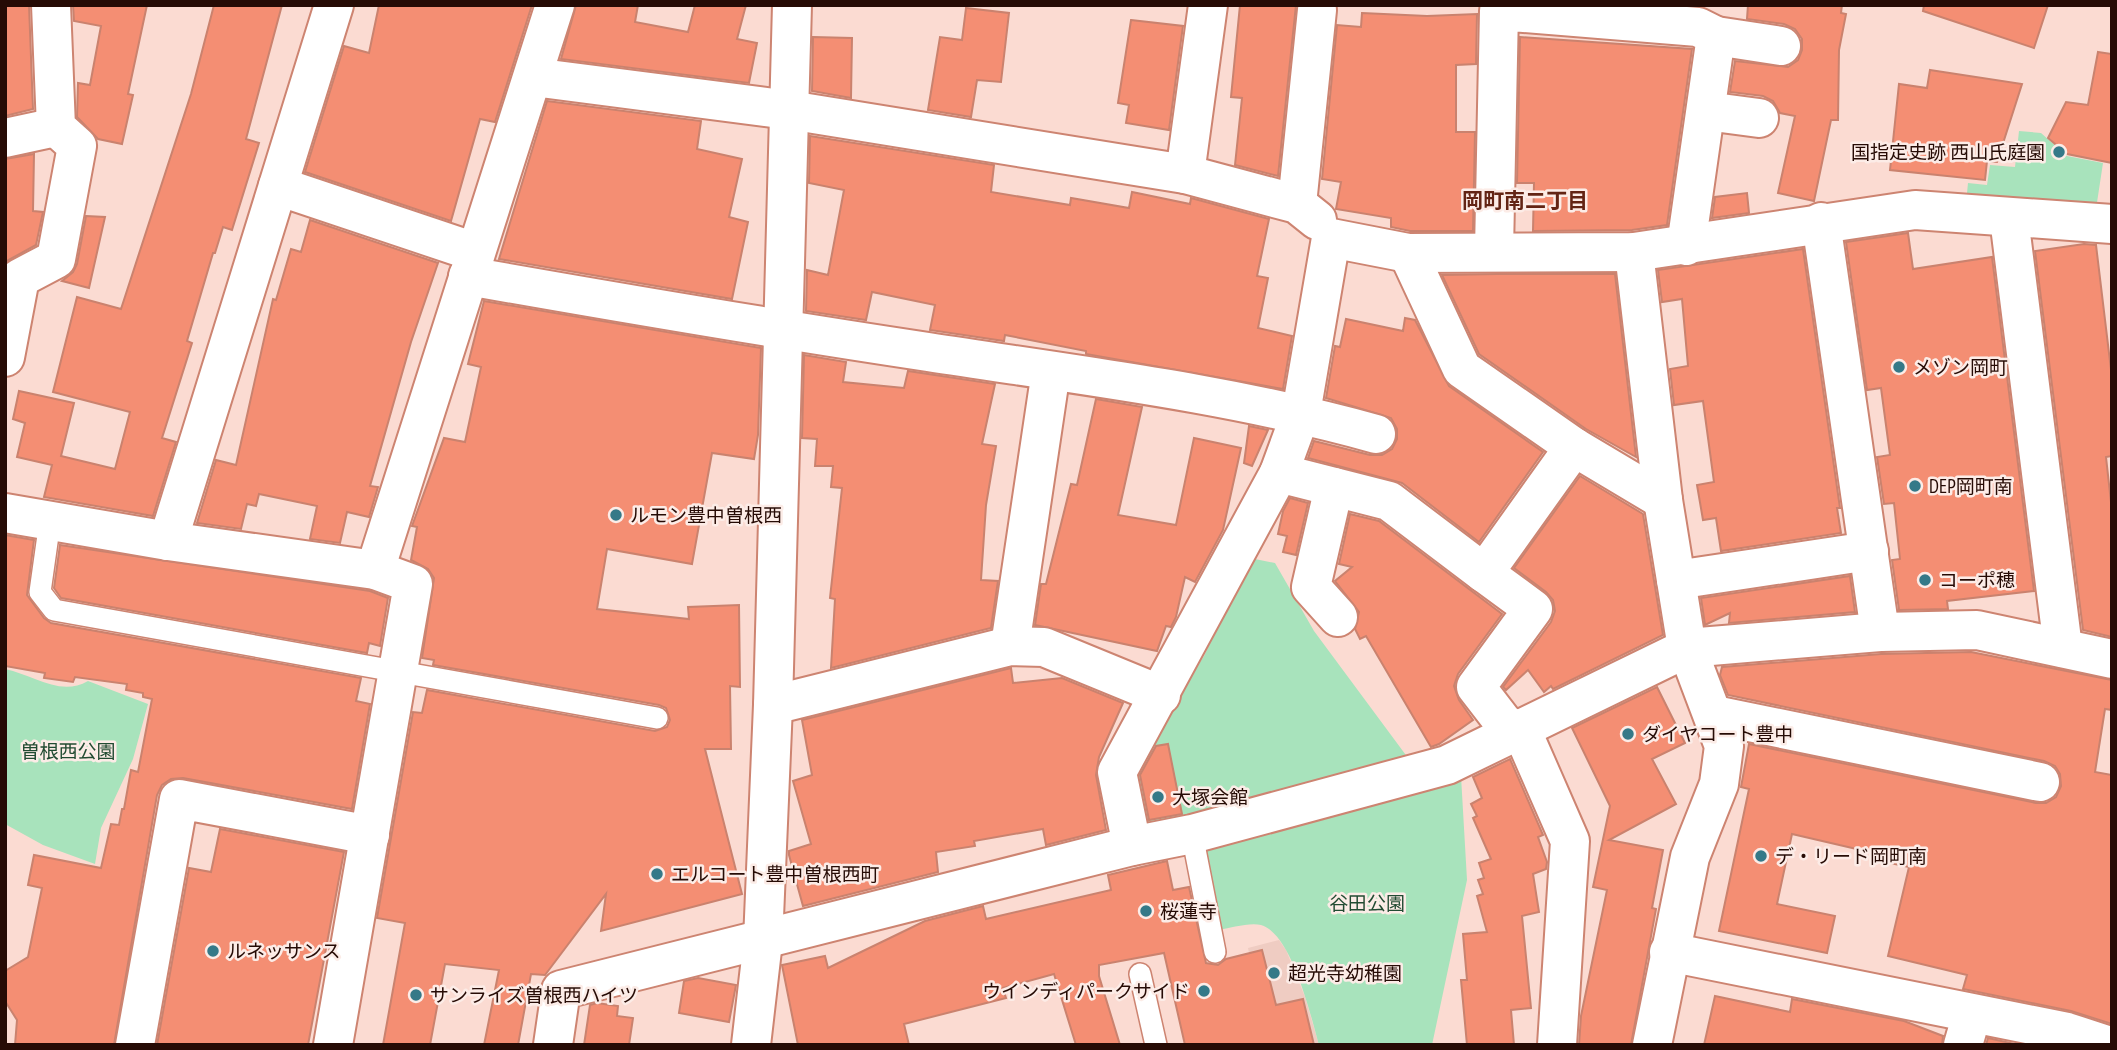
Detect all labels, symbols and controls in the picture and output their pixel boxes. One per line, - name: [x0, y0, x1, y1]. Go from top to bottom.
- place label: 国指定史跡 西山氏庭園: [1851, 140, 2045, 164]
- marker: 国指定史跡 西山氏庭園: [2051, 144, 2067, 160]
- district label: 岡町南二丁目: [1462, 187, 1588, 214]
- place label: メゾン岡町: [1913, 355, 2008, 379]
- marker: メゾン岡町: [1891, 359, 1907, 375]
- place label: DEP岡町南: [1929, 474, 2013, 498]
- marker: DEP岡町南: [1907, 478, 1923, 494]
- place label: ルモン豊中曽根西: [630, 503, 782, 527]
- marker: ルモン豊中曽根西: [608, 507, 624, 523]
- place label: コーポ穂: [1939, 568, 2015, 592]
- marker: コーポ穂: [1917, 572, 1933, 588]
- place label: ダイヤコート豊中: [1642, 722, 1793, 746]
- marker: ダイヤコート豊中: [1620, 726, 1636, 742]
- park label: 曽根西公園: [20, 739, 116, 763]
- place label: 大塚会館: [1172, 785, 1248, 809]
- marker: 大塚会館: [1150, 789, 1166, 805]
- place label: デ・リード岡町南: [1775, 844, 1927, 868]
- marker: デ・リード岡町南: [1753, 848, 1769, 864]
- place label: エルコート豊中曽根西町: [671, 862, 880, 886]
- marker: エルコート豊中曽根西町: [649, 866, 665, 882]
- park label: 谷田公園: [1329, 891, 1405, 915]
- place label: 桜蓮寺: [1160, 899, 1217, 923]
- marker: 桜蓮寺: [1138, 903, 1154, 919]
- place label: ルネッサンス: [227, 939, 341, 963]
- marker: ルネッサンス: [205, 943, 221, 959]
- place label: 超光寺幼稚園: [1288, 961, 1402, 985]
- marker: 超光寺幼稚園: [1266, 965, 1282, 981]
- place label: ウインディパークサイド: [982, 979, 1190, 1003]
- place label: サンライズ曽根西ハイツ: [430, 983, 638, 1007]
- marker: ウインディパークサイド: [1196, 983, 1212, 999]
- marker: サンライズ曽根西ハイツ: [408, 987, 424, 1003]

